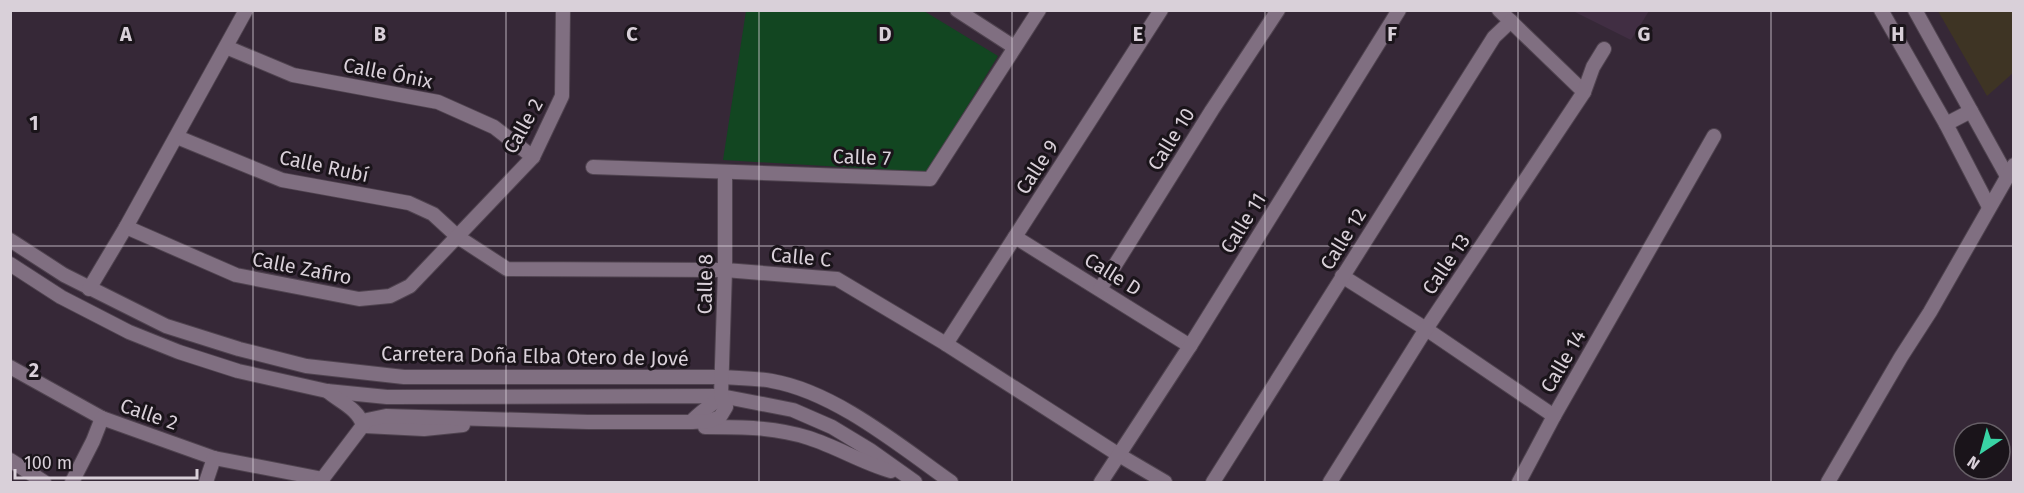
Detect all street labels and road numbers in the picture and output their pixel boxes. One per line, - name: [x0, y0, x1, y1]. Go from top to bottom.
- street label: Calle Ónix: [341, 53, 435, 93]
- street label: Calle 2: [498, 94, 548, 158]
- street label: Calle 10: [1142, 103, 1200, 175]
- street label: Calle 9: [1011, 135, 1063, 199]
- street label: Calle 7: [832, 144, 892, 170]
- street label: Calle Rubí: [277, 145, 371, 187]
- street label: Calle 11: [1215, 188, 1271, 258]
- street label: Calle 12: [1315, 204, 1371, 274]
- street label: Calle 13: [1417, 229, 1475, 299]
- street label: Calle C: [770, 242, 832, 272]
- street label: Calle Zafiro: [250, 247, 354, 289]
- street label: Calle D: [1080, 247, 1146, 301]
- street label: Calle 8: [692, 254, 718, 314]
- street label: Calle 14: [1535, 325, 1591, 397]
- street label: Carretera Doña Elba Otero de Jové: [381, 341, 689, 371]
- street label: Calle 2: [117, 393, 181, 435]

